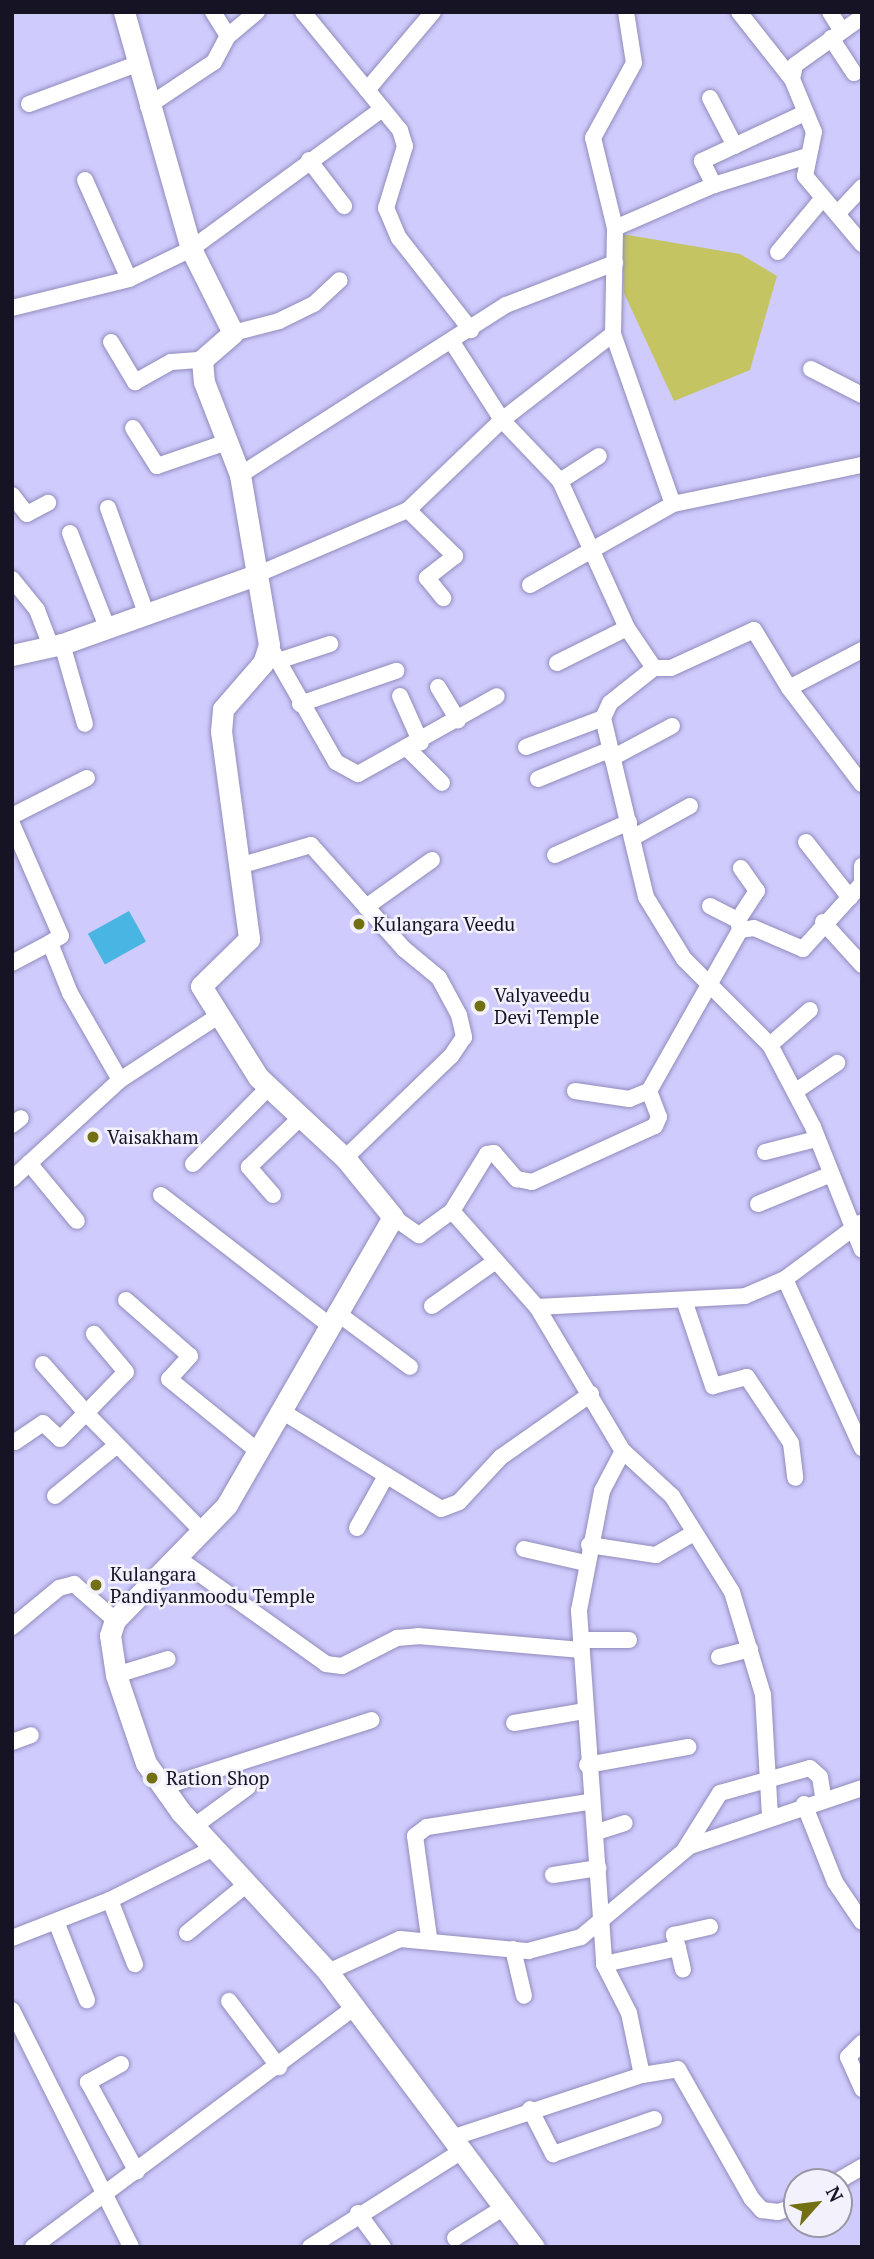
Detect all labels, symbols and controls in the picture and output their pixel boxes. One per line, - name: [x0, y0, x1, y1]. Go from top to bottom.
- place label: Kulangara Veedu: [373, 913, 516, 935]
- marker: Kulangara Veedu: [351, 916, 367, 932]
- place label: Valyaveedu Devi Temple: [494, 984, 599, 1028]
- marker: Valyaveedu Devi Temple: [472, 998, 488, 1014]
- place label: Vaisakham: [107, 1126, 199, 1148]
- marker: Vaisakham: [85, 1129, 101, 1145]
- place label: Kulangara Pandiyanmoodu Temple: [110, 1563, 315, 1607]
- marker: Kulangara Pandiyanmoodu Temple: [88, 1577, 104, 1593]
- place label: Ration Shop: [166, 1767, 269, 1789]
- marker: Ration Shop: [144, 1770, 160, 1786]
- north arrow: [783, 2168, 853, 2238]
- text: N: [821, 2182, 850, 2206]

